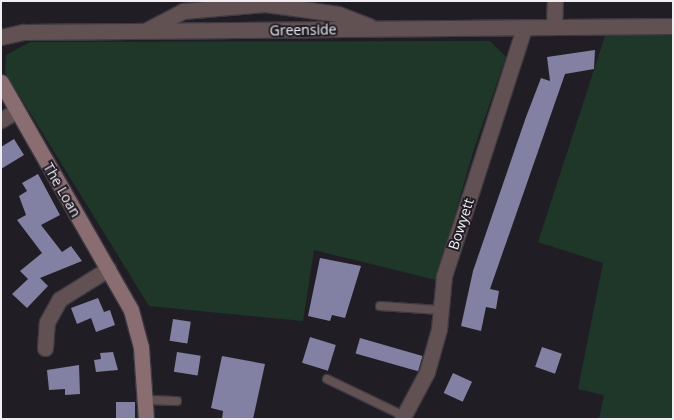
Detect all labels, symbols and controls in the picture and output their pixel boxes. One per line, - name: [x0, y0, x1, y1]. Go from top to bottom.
- street label: Greenside: [269, 21, 337, 39]
- street label: The Loan: [40, 160, 84, 220]
- street label: Bowyett: [445, 196, 477, 252]

